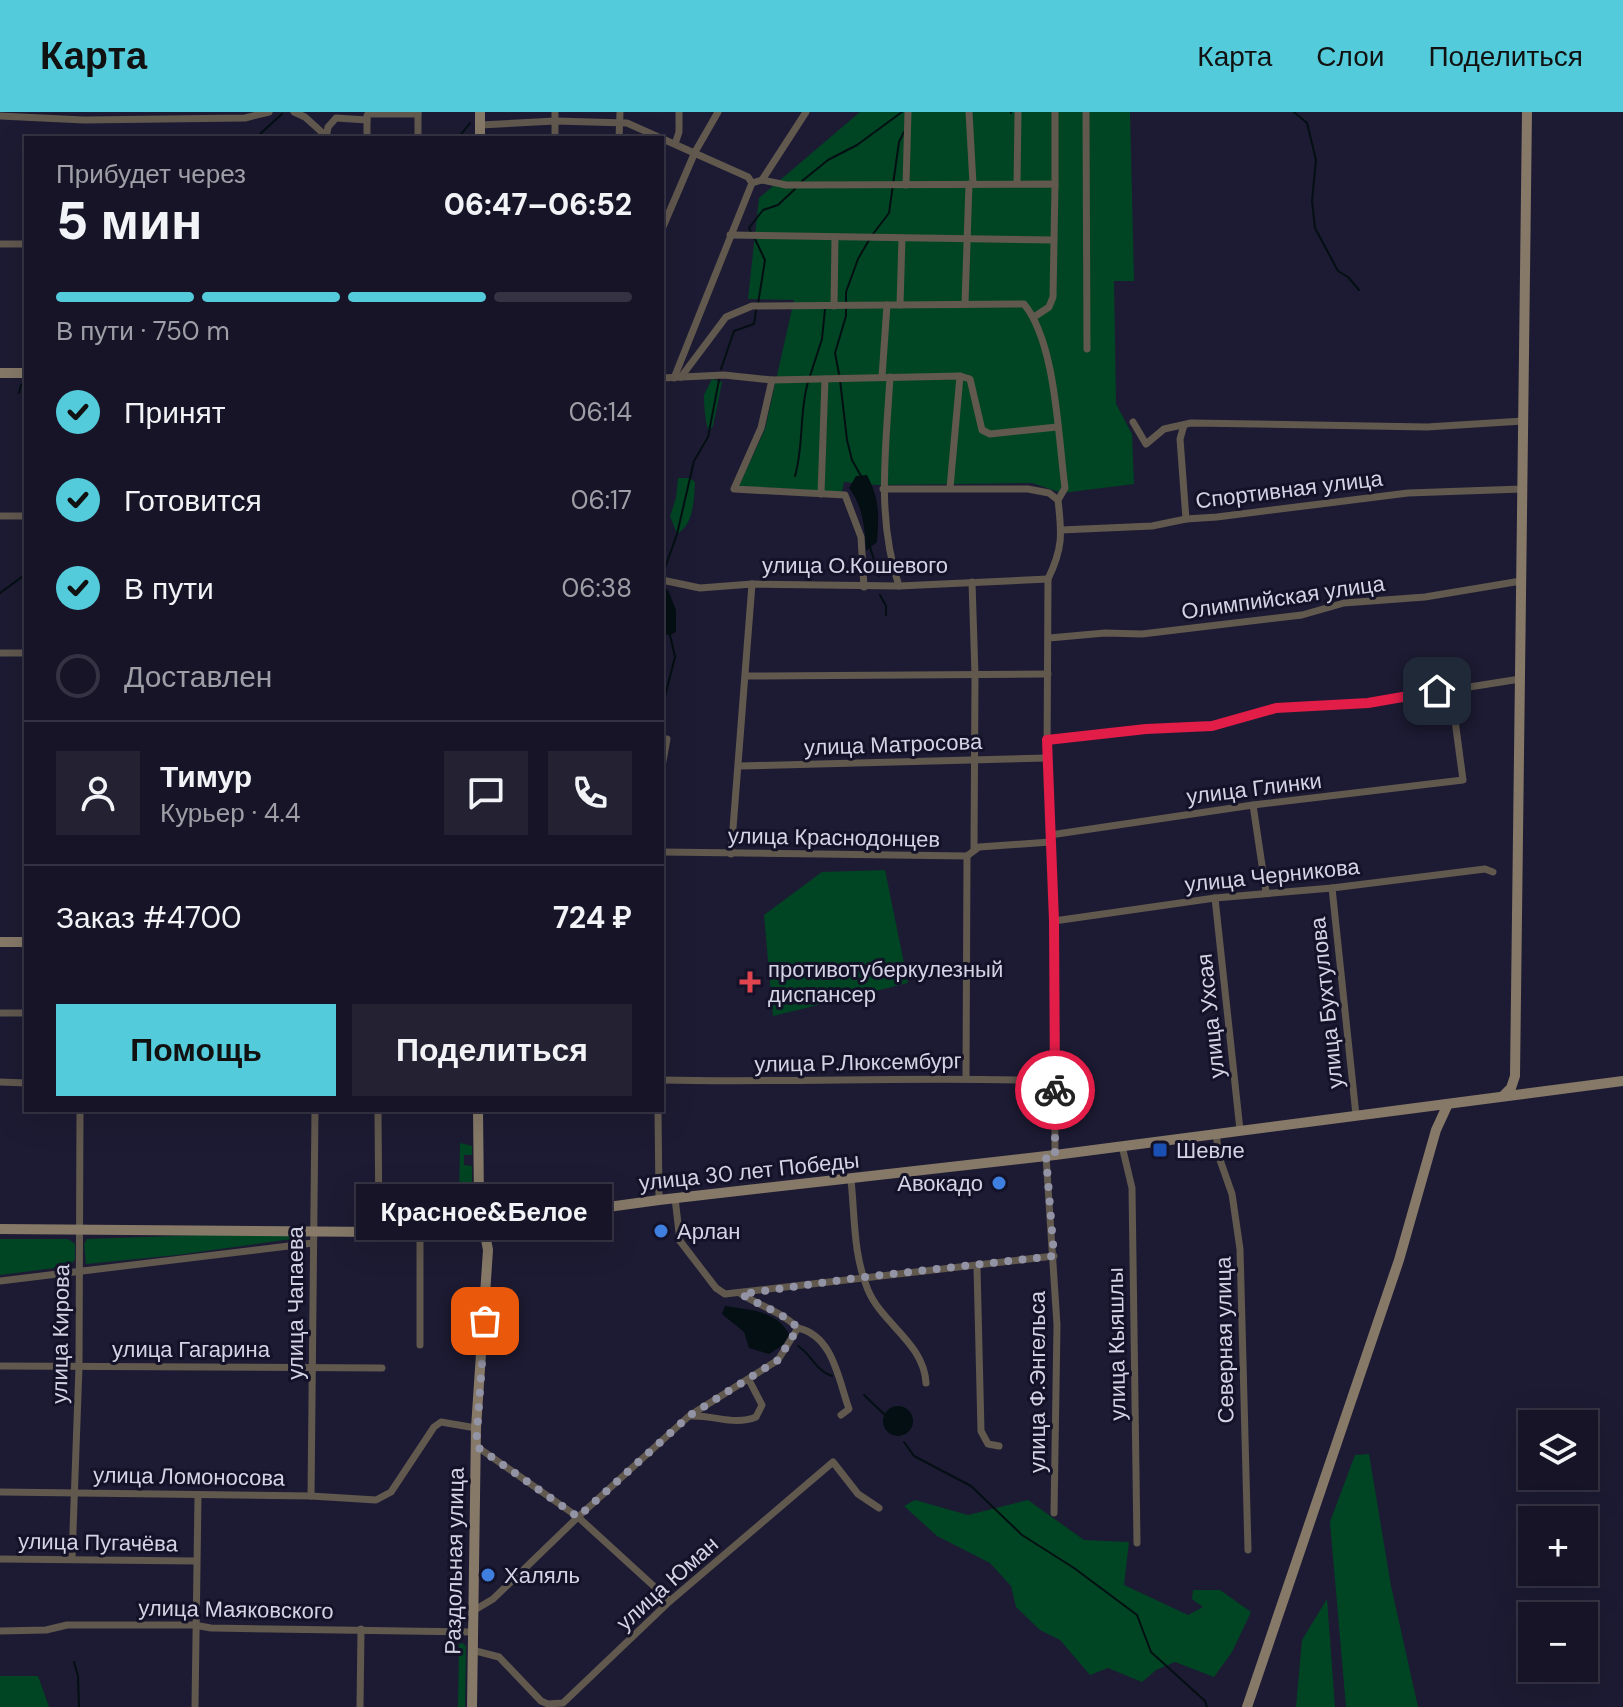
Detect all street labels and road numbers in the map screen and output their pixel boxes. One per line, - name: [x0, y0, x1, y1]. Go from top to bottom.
- street label: Спортивная улица: [1194, 464, 1385, 515]
- street label: улица О.Кошевого: [762, 551, 948, 580]
- street label: Олимпийская улица: [1179, 569, 1387, 626]
- street label: улица Матросова: [803, 727, 983, 762]
- street label: улица Глинки: [1185, 766, 1323, 811]
- street label: улица Краснодонцев: [728, 821, 940, 854]
- street label: улица Черникова: [1183, 852, 1362, 899]
- street label: улица Бухтулова: [1303, 915, 1350, 1090]
- street label: улица Ухсая: [1190, 952, 1231, 1080]
- street label: улица Р.Люксембург: [754, 1046, 962, 1079]
- street label: улица 30 лет Победы: [637, 1146, 861, 1197]
- street label: улица Чапаева: [281, 1226, 310, 1380]
- street label: Северная улица: [1209, 1256, 1240, 1424]
- street label: улица Кирова: [45, 1263, 76, 1404]
- street label: улица Кыяшлы: [1101, 1267, 1132, 1421]
- street label: улица Ф.Энгельса: [1023, 1290, 1052, 1473]
- street label: улица Гагарина: [112, 1335, 271, 1364]
- street label: улица Ломоносова: [93, 1460, 286, 1493]
- street label: Раздольная улица: [438, 1466, 471, 1655]
- street label: улица Пугачёва: [18, 1527, 179, 1558]
- street label: улица Юман: [610, 1530, 725, 1637]
- street label: улица Маяковского: [138, 1593, 334, 1626]

